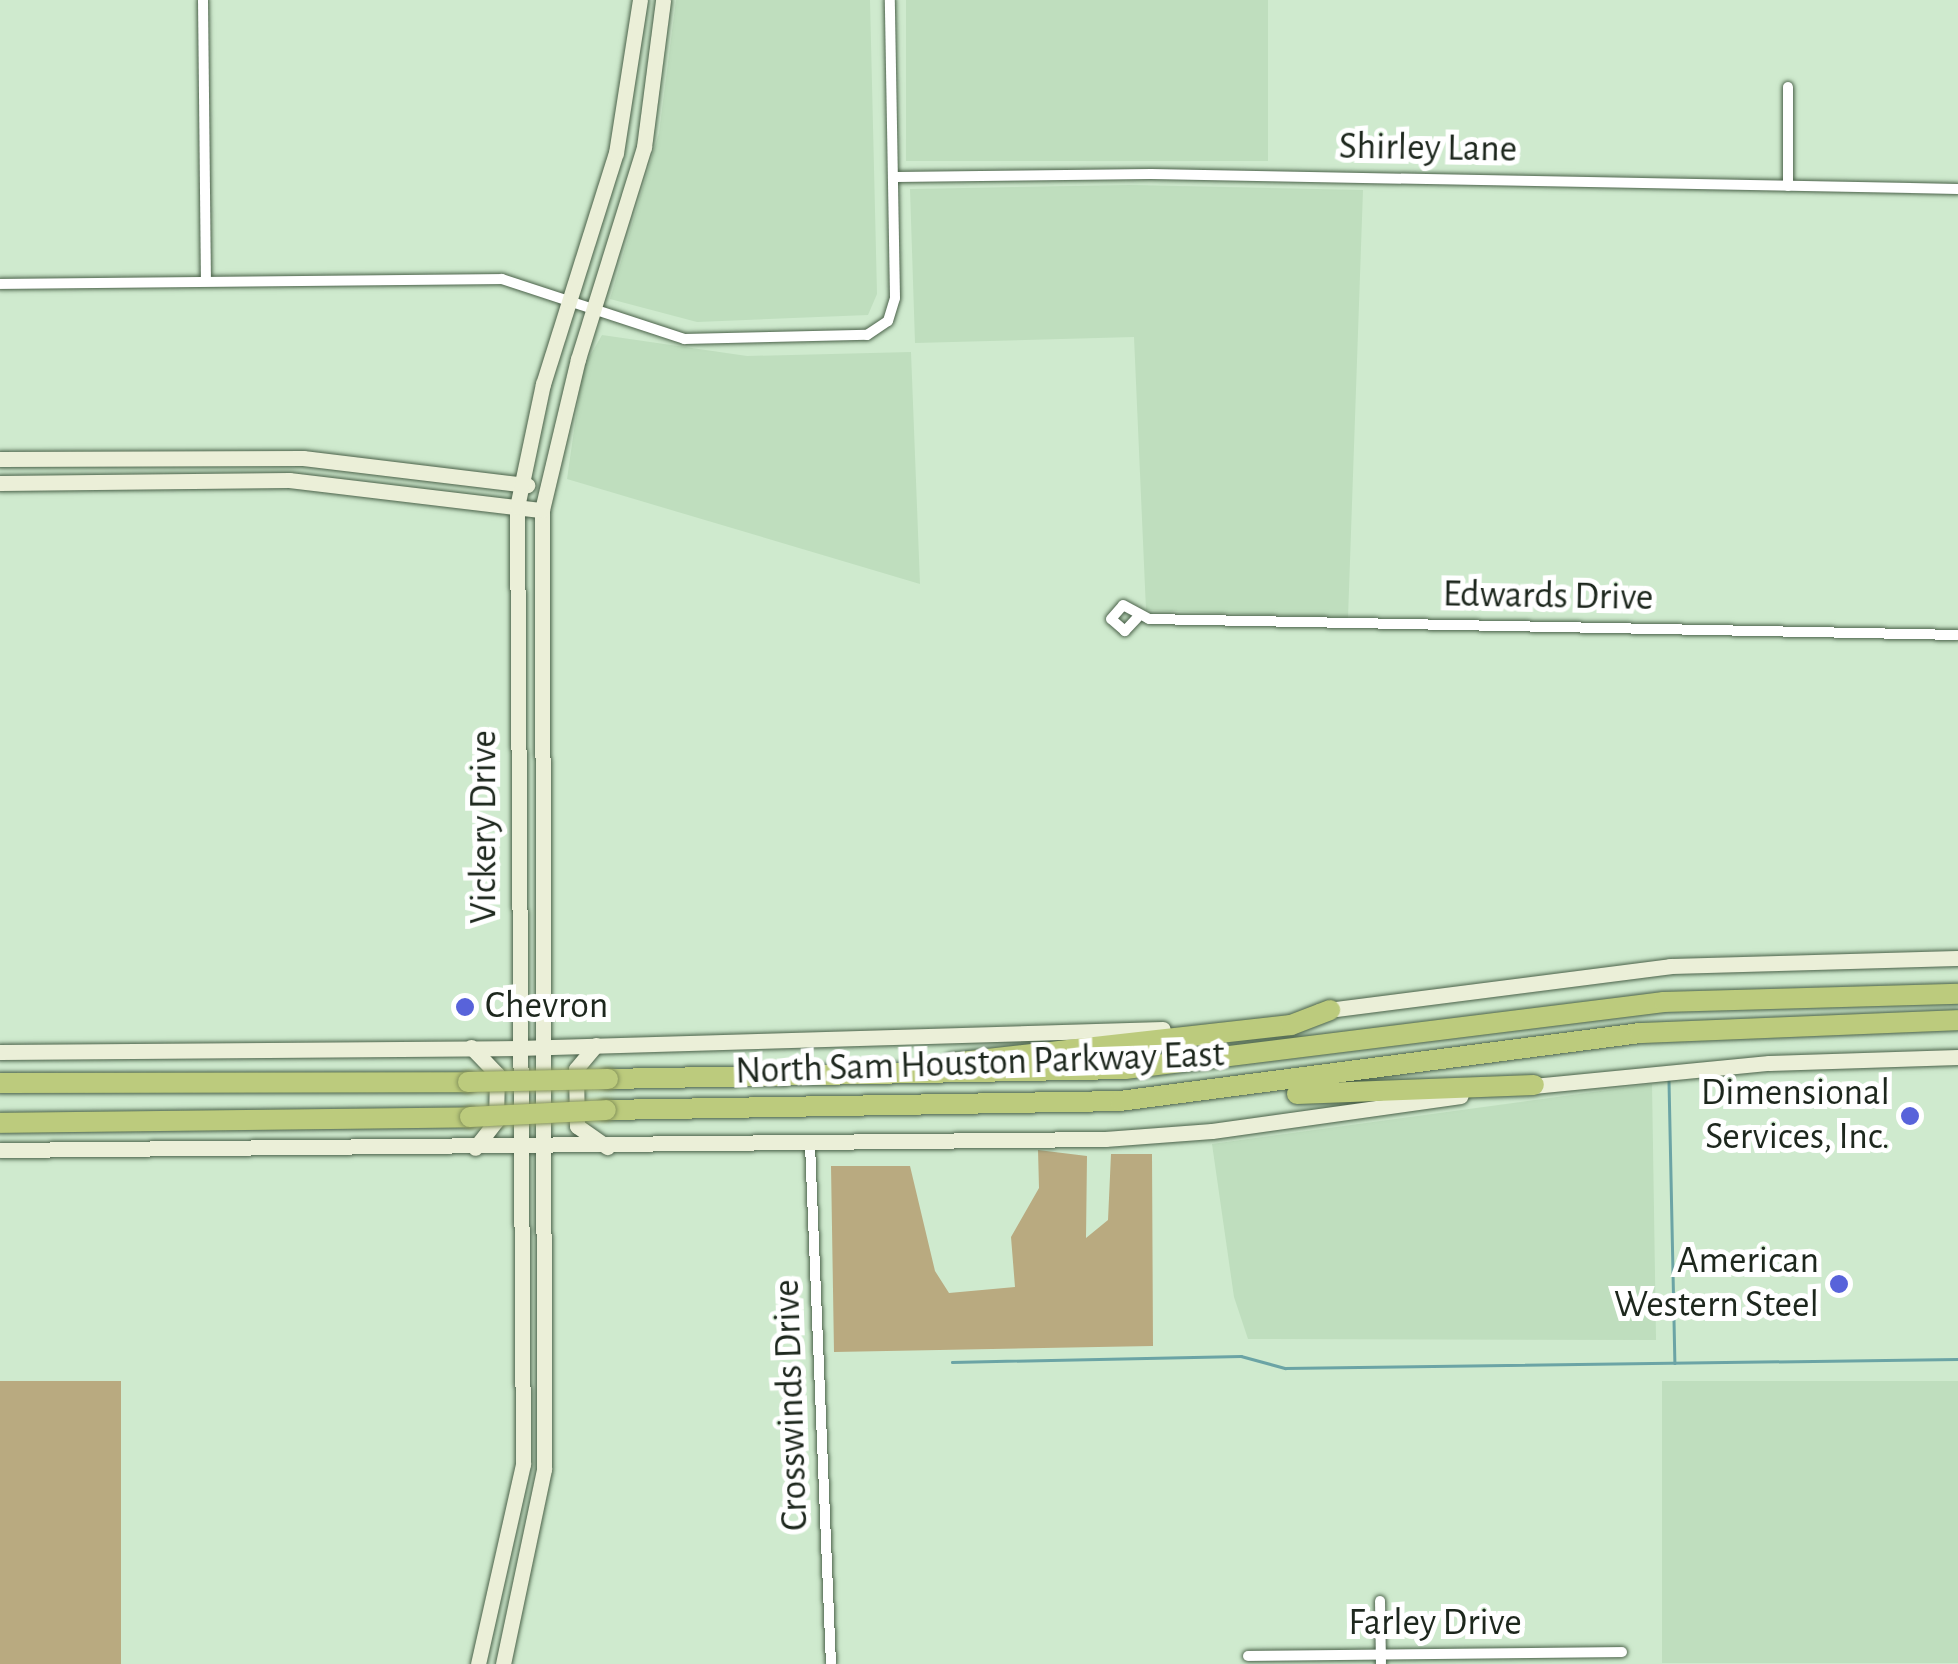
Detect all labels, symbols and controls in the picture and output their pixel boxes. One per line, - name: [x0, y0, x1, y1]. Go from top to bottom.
- street label: Shirley Lane: [1338, 125, 1518, 173]
- street label: Edwards Drive: [1442, 572, 1654, 622]
- street label: Vickery Drive: [462, 730, 508, 924]
- place label: Chevron: [485, 984, 608, 1030]
- marker: Chevron: [454, 996, 476, 1018]
- street label: North Sam Houston Parkway East: [735, 1033, 1225, 1095]
- place label: Dimensional Services, Inc.: [1701, 1071, 1890, 1160]
- marker: Dimensional Services, Inc.: [1899, 1105, 1921, 1127]
- place label: American Western Steel: [1614, 1239, 1819, 1328]
- marker: American Western Steel: [1828, 1273, 1850, 1295]
- street label: Crosswinds Drive: [765, 1279, 819, 1531]
- street label: Farley Drive: [1348, 1601, 1522, 1647]

